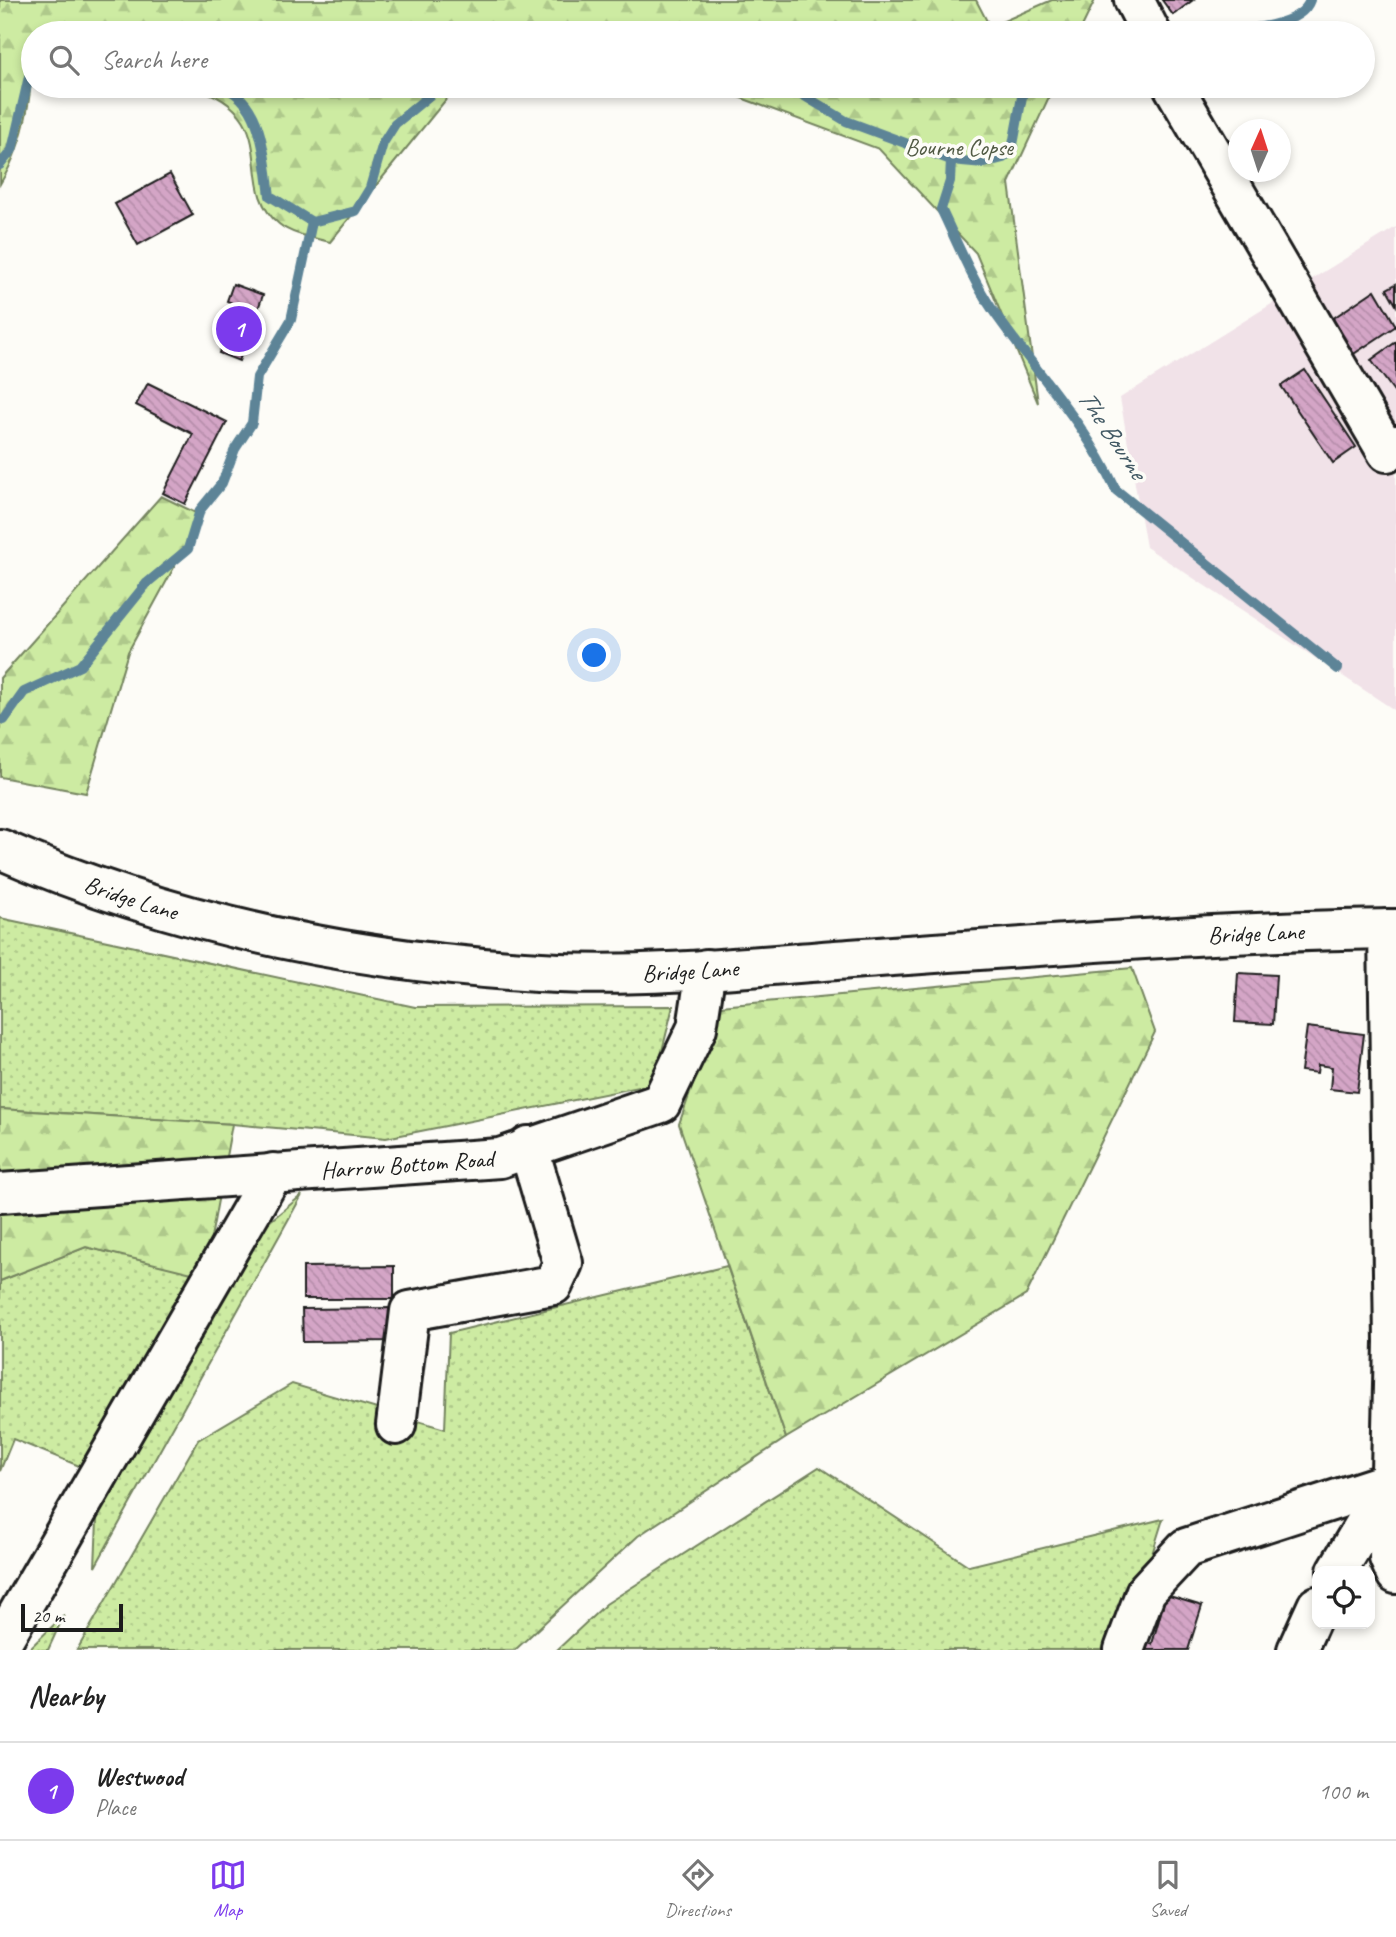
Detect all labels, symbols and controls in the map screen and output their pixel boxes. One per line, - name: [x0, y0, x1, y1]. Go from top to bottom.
- search box: [21, 21, 1375, 98]
- icon: search: [45, 41, 83, 79]
- text: Search here: [101, 43, 207, 76]
- north arrow: [1228, 119, 1291, 182]
- park label: Bourne Copse: [905, 132, 1015, 162]
- pin: 1: [216, 303, 262, 355]
- water label: The Bourne: [1070, 383, 1156, 489]
- your location: [577, 638, 611, 672]
- street label: Bridge Lane: [80, 869, 183, 927]
- street label: Bridge Lane: [1207, 916, 1307, 950]
- street label: Bridge Lane: [642, 953, 741, 988]
- street label: Harrow Bottom Road: [320, 1143, 498, 1186]
- map controls: [1312, 1566, 1375, 1629]
- button: locate: [1312, 1566, 1375, 1629]
- scale bar: [21, 1601, 122, 1633]
- text: 20 m: [32, 1604, 64, 1628]
- text: Nearby: [28, 1677, 104, 1715]
- text: Westwood: [95, 1760, 183, 1793]
- text: 1: [46, 1777, 56, 1806]
- text: 100 m: [1319, 1777, 1368, 1806]
- text: Place: [95, 1793, 135, 1822]
- tab: Map: [209, 1856, 247, 1922]
- tab: Directions: [665, 1856, 731, 1922]
- tab: Saved: [1149, 1856, 1187, 1922]

